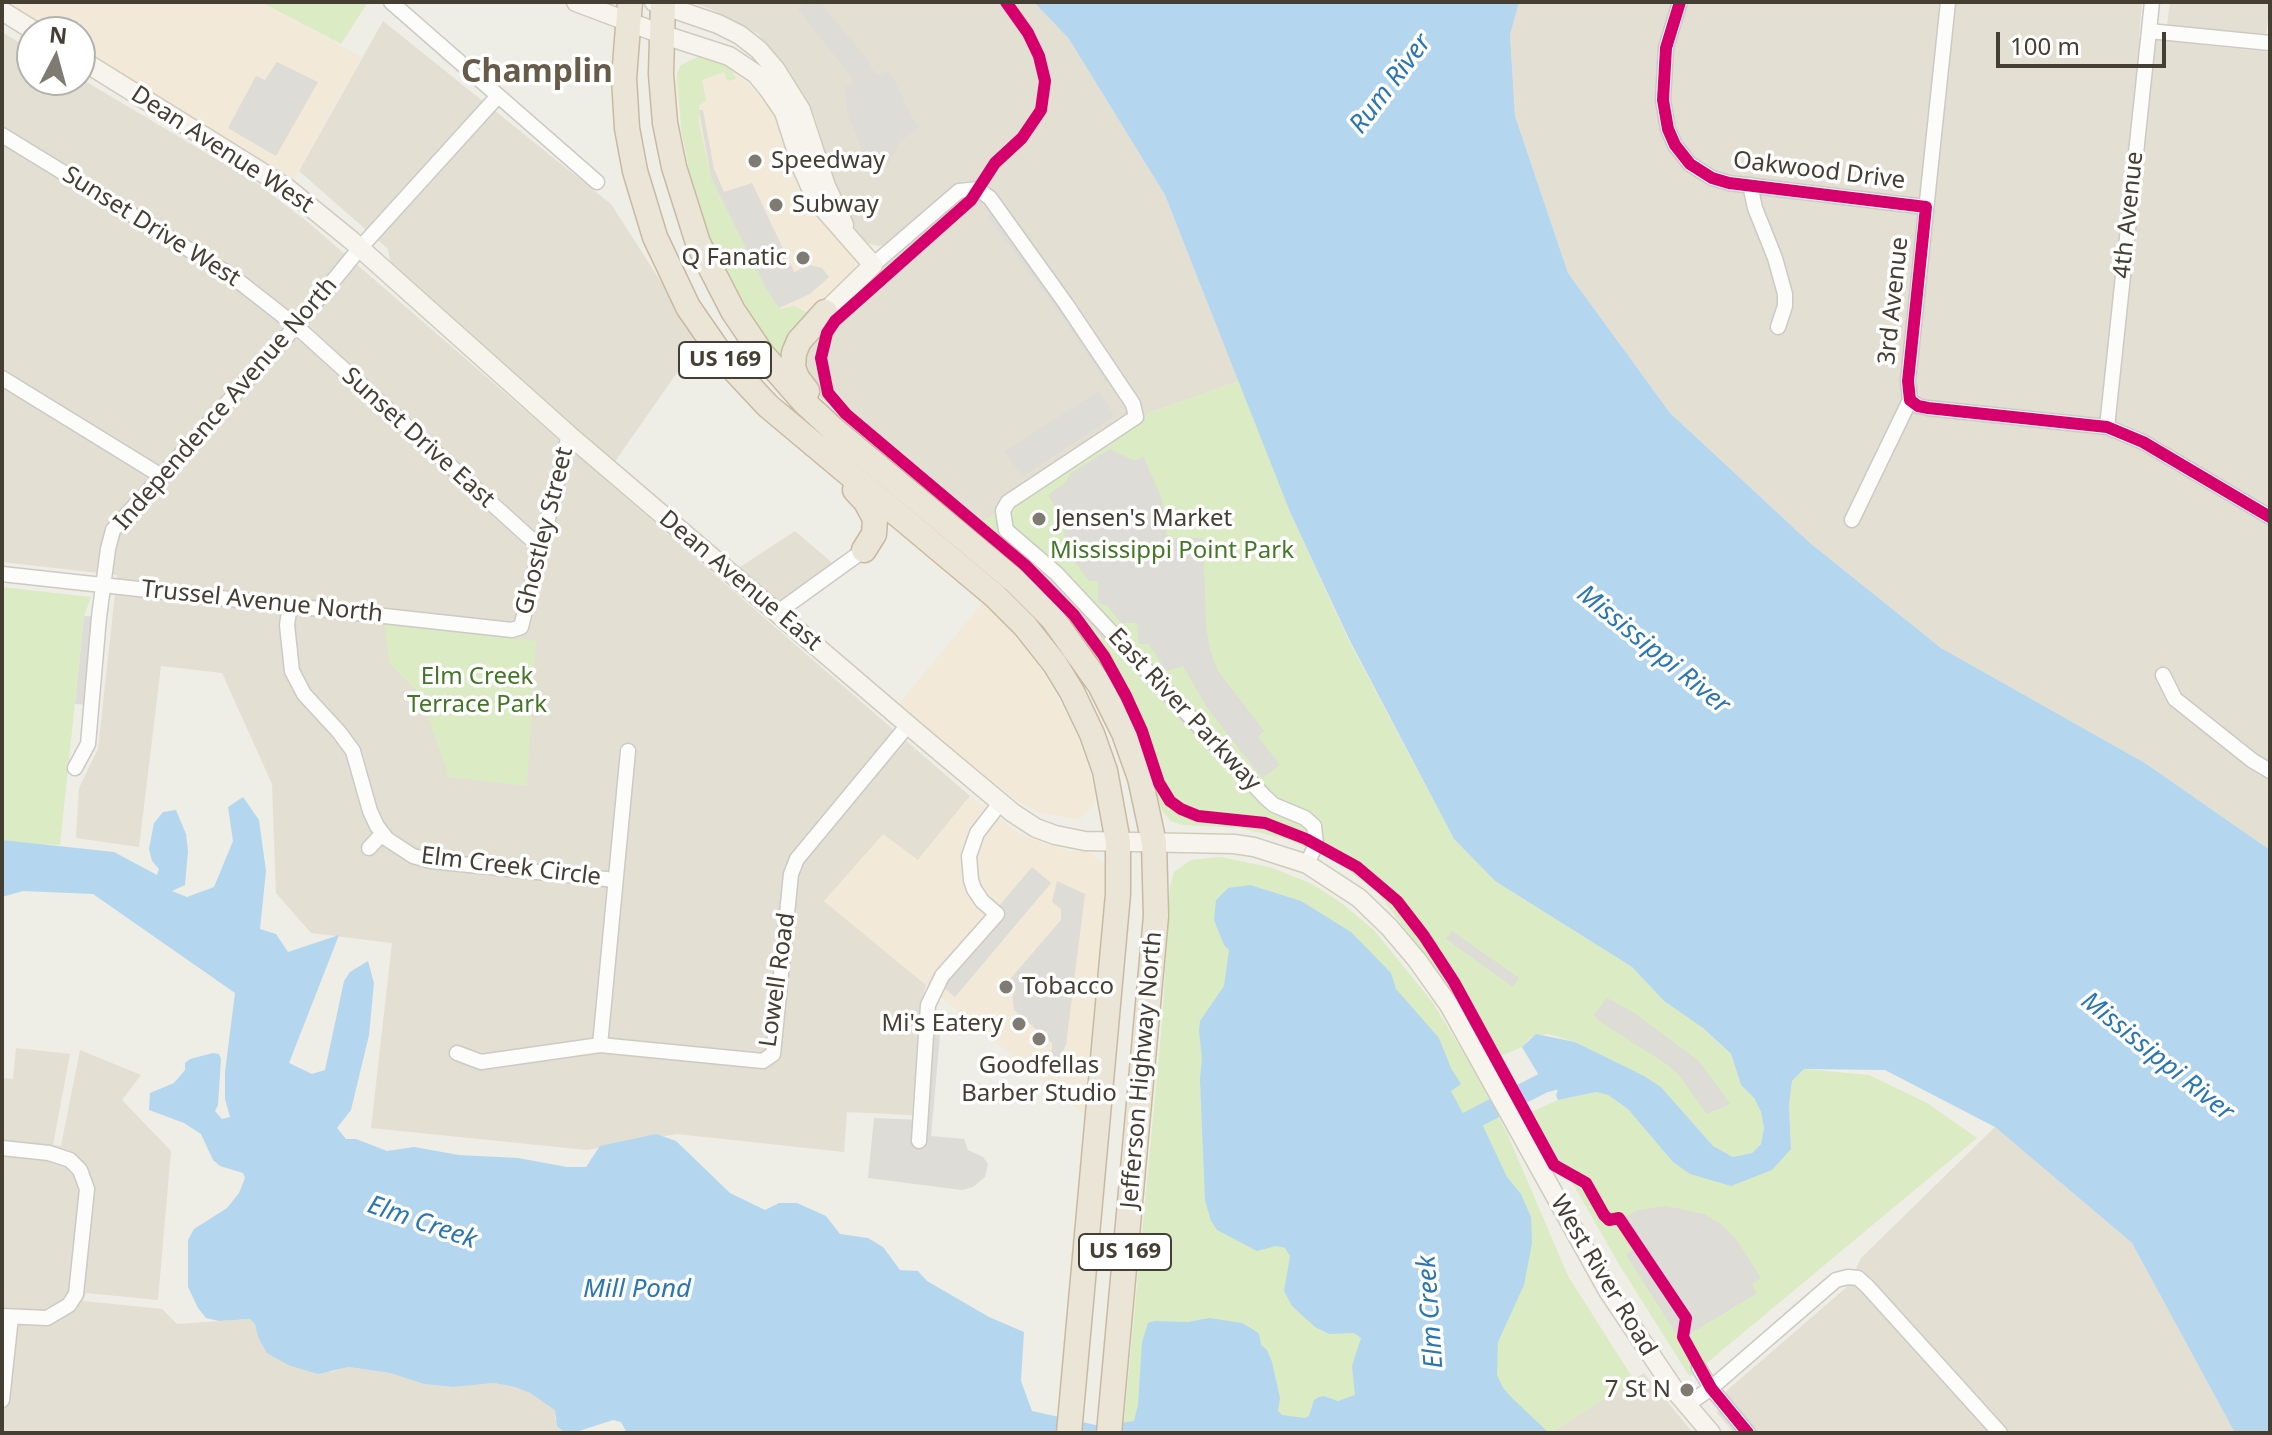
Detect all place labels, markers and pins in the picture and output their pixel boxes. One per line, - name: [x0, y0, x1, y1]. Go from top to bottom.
- place label: Speedway: [771, 147, 885, 175]
- marker: Speedway: [746, 152, 764, 170]
- place label: Subway: [792, 191, 879, 219]
- marker: Subway: [767, 196, 785, 214]
- place label: Q Fanatic: [681, 244, 787, 272]
- marker: Q Fanatic: [794, 249, 812, 267]
- place label: Jensen's Market: [1055, 505, 1232, 533]
- marker: Jensen's Market: [1030, 510, 1048, 528]
- place label: Tobacco: [1022, 973, 1114, 1001]
- marker: Tobacco: [997, 978, 1015, 996]
- place label: Mi's Eatery: [881, 1010, 1003, 1038]
- marker: Mi's Eatery: [1010, 1015, 1028, 1033]
- marker: Goodfellas Barber Studio: [1030, 1030, 1048, 1048]
- place label: Goodfellas Barber Studio: [961, 1052, 1117, 1108]
- place label: 7 St N: [1605, 1376, 1671, 1404]
- marker: 7 St N: [1678, 1381, 1696, 1399]

